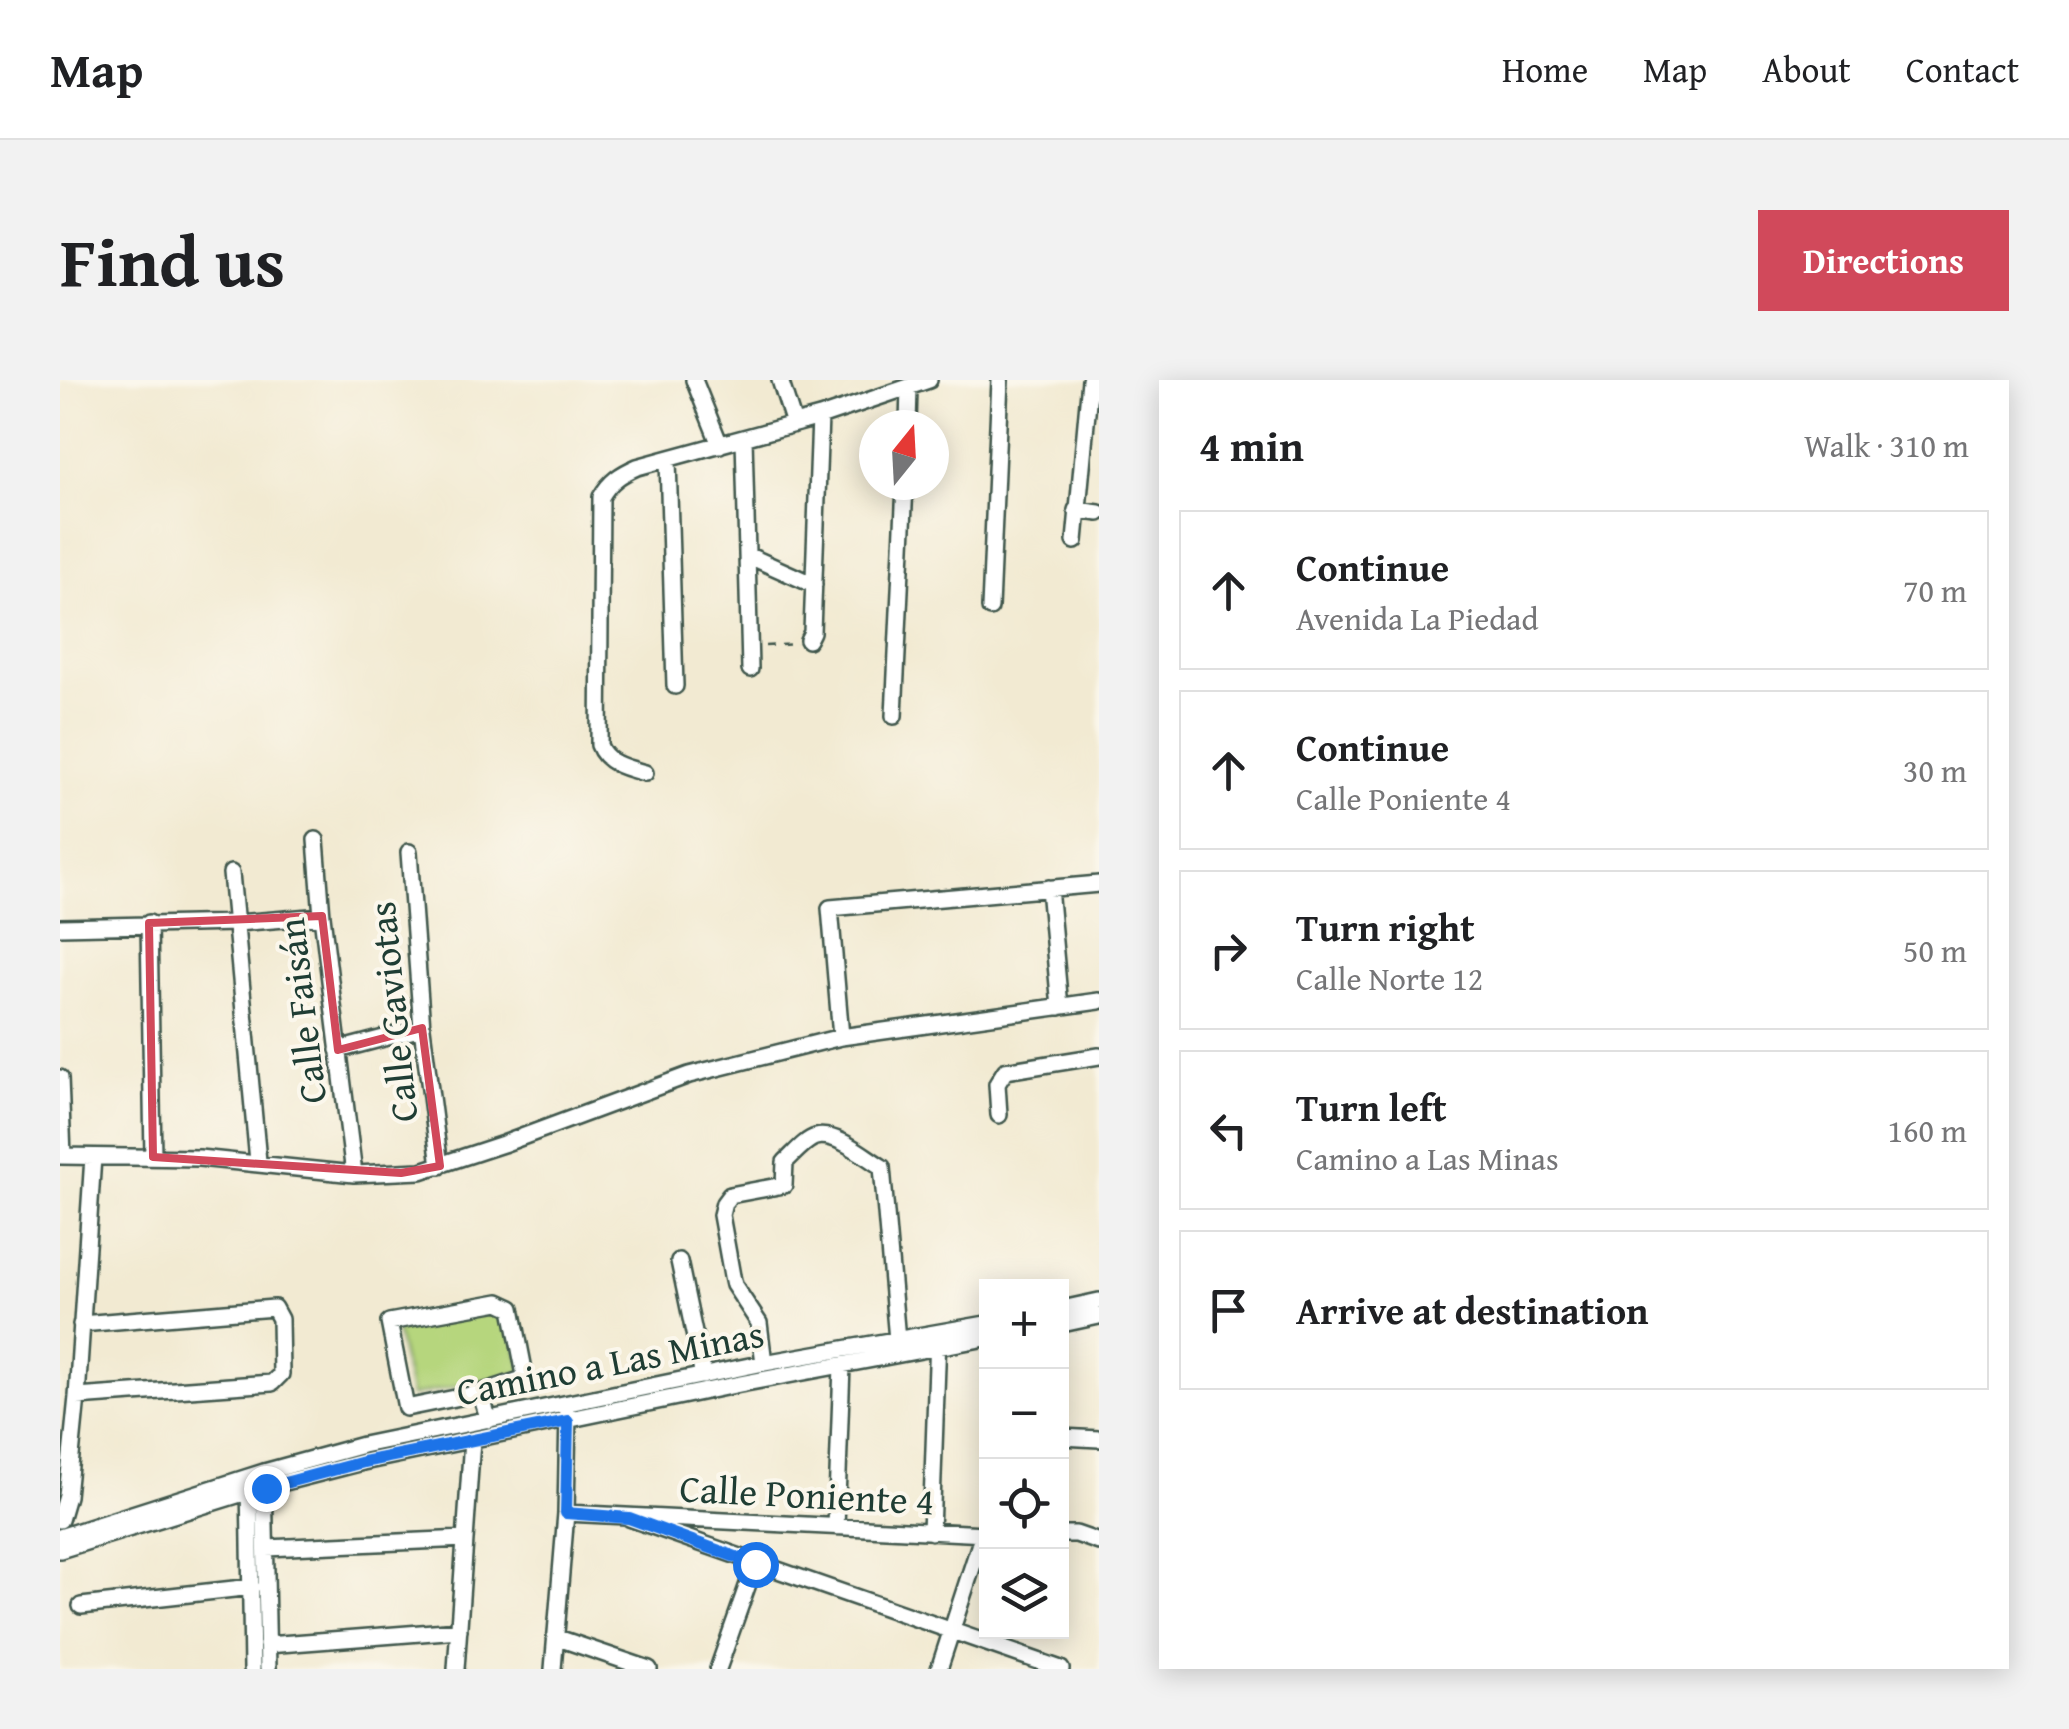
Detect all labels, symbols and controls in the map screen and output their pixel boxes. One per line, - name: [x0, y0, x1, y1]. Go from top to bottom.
- text: Map: [50, 34, 143, 105]
- text: Home: [1502, 44, 1588, 95]
- text: Map: [1643, 44, 1707, 95]
- text: About: [1762, 44, 1851, 95]
- text: Contact: [1906, 44, 2019, 95]
- text: Find us: [60, 209, 285, 312]
- button: Directions: [1758, 210, 2009, 311]
- north arrow: [859, 410, 949, 500]
- text: 4 min: [1199, 415, 1304, 476]
- text: Walk · 310 m: [1804, 422, 1969, 469]
- text: Continue: [1296, 539, 1449, 595]
- icon: ahead: [1201, 563, 1256, 618]
- text: 70 m: [1903, 567, 1967, 614]
- text: Avenida La Piedad: [1296, 595, 1538, 642]
- text: Continue: [1296, 719, 1449, 775]
- icon: ahead: [1201, 743, 1256, 798]
- text: 30 m: [1903, 747, 1967, 794]
- text: Calle Poniente 4: [1296, 775, 1511, 822]
- street label: Calle Gaviotas: [353, 899, 431, 1125]
- text: Turn right: [1296, 899, 1475, 955]
- street label: Calle Faisán: [262, 915, 340, 1107]
- icon: right: [1201, 923, 1256, 978]
- text: 50 m: [1903, 927, 1967, 974]
- text: Calle Norte 12: [1296, 955, 1483, 1002]
- text: Turn left: [1296, 1079, 1447, 1135]
- icon: left: [1201, 1103, 1256, 1158]
- text: 160 m: [1888, 1107, 1967, 1154]
- text: Camino a Las Minas: [1296, 1135, 1559, 1182]
- map controls: [979, 1279, 1069, 1639]
- button: +: [979, 1279, 1069, 1369]
- text: Arrive at destination: [1296, 1282, 1649, 1338]
- icon: arrive: [1201, 1283, 1256, 1338]
- street label: Camino a Las Minas: [452, 1305, 768, 1419]
- button: −: [979, 1369, 1069, 1459]
- street label: Calle Poniente 4: [678, 1459, 936, 1529]
- button: locate: [979, 1459, 1069, 1549]
- route end: [244, 1466, 290, 1512]
- route start: [733, 1542, 779, 1588]
- button: layers: [979, 1549, 1069, 1639]

